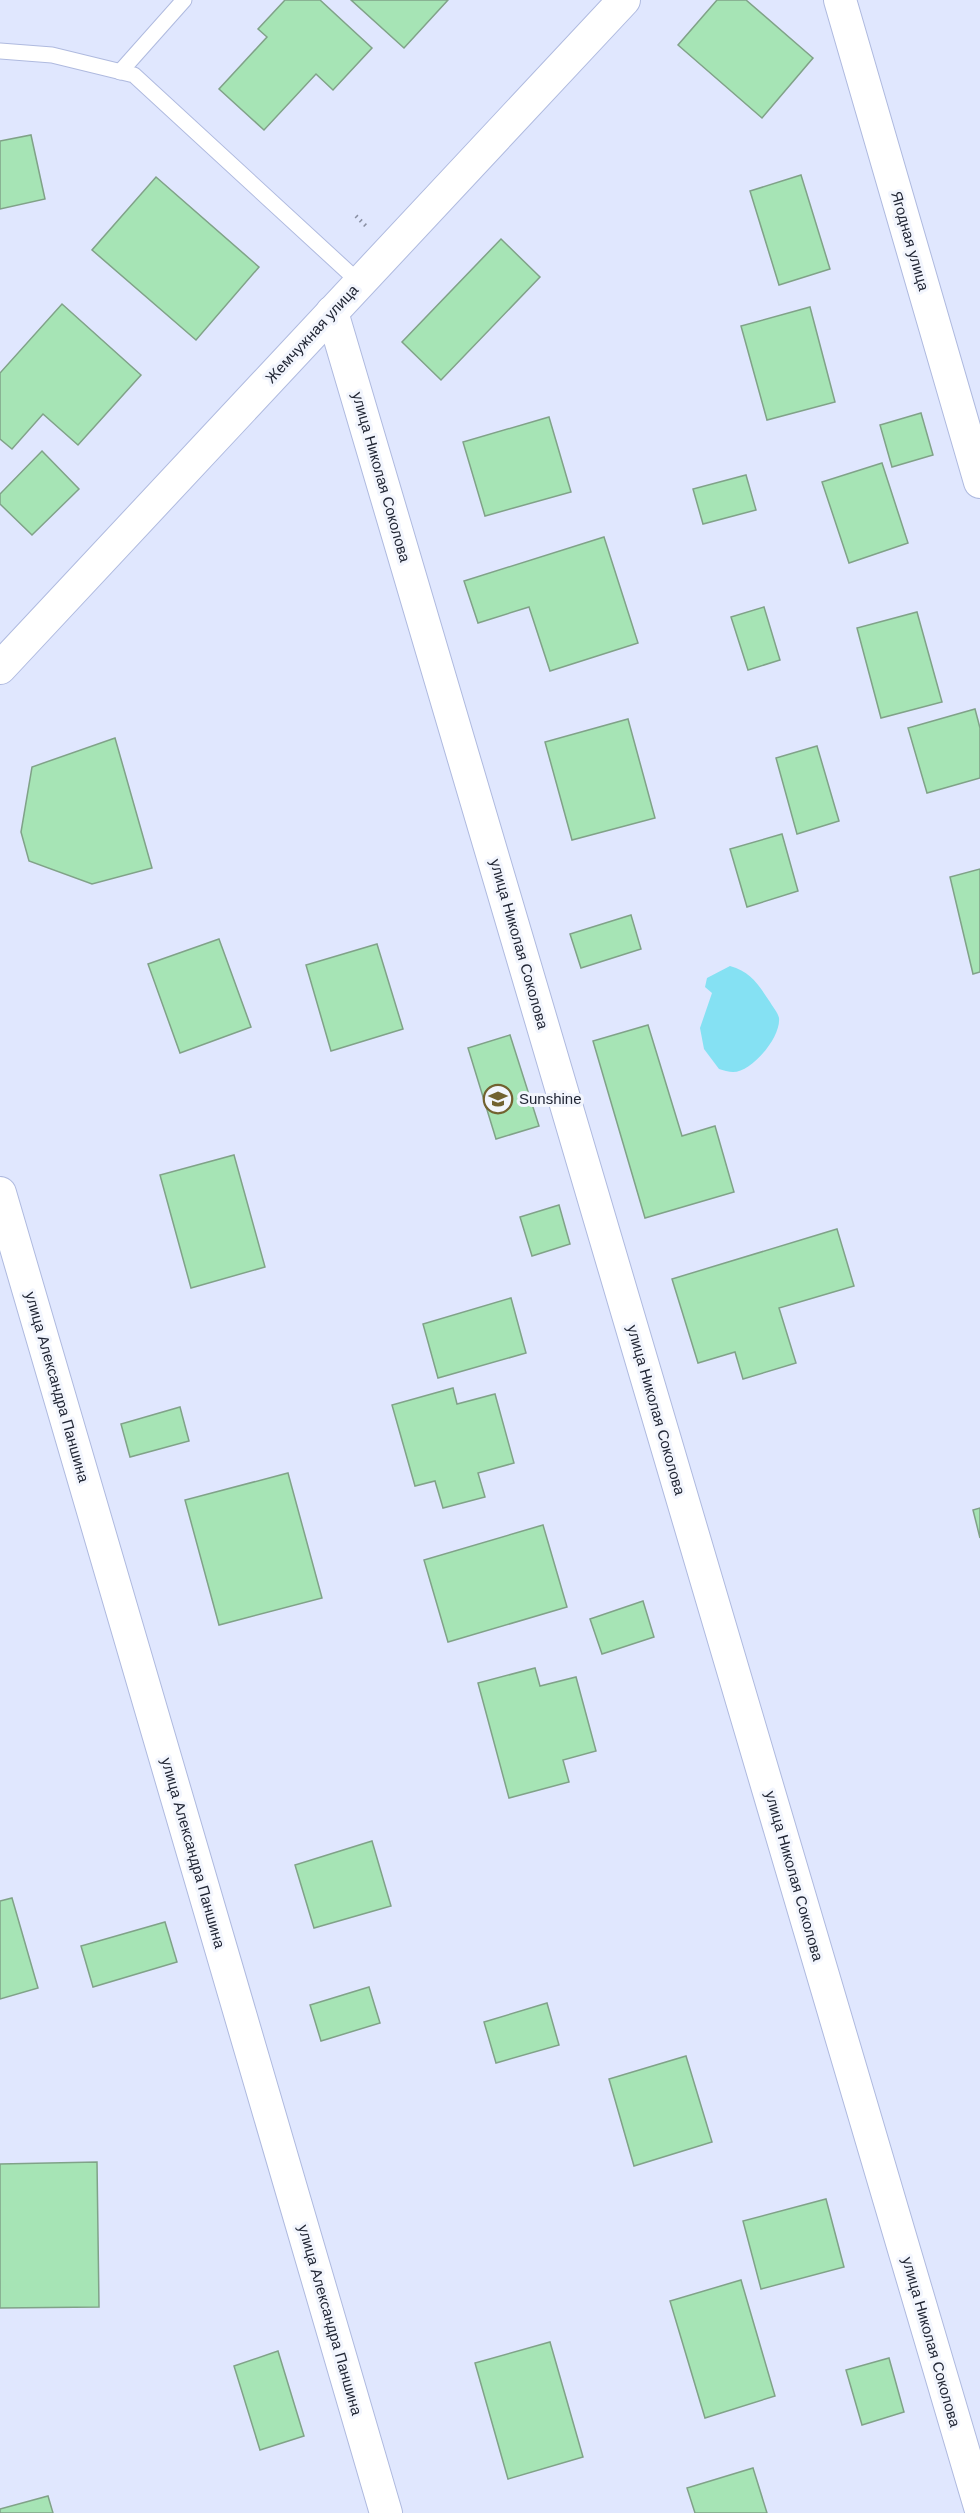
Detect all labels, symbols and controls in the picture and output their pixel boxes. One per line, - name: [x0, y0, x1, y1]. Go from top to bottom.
- street label: Ягодная улица: [888, 189, 933, 293]
- street label: Жемчужная улица: [262, 281, 362, 386]
- street label: улица Николая Соколова: [349, 390, 414, 564]
- street label: улица Николая Соколова: [487, 857, 552, 1031]
- school or university icon: Sunshine: [482, 1083, 514, 1115]
- place label: Sunshine: [519, 1090, 582, 1107]
- street label: улица Александра Паншина: [22, 1290, 93, 1485]
- street label: улица Николая Соколова: [624, 1323, 689, 1497]
- street label: улица Александра Паншина: [158, 1756, 229, 1951]
- street label: улица Николая Соколова: [762, 1789, 827, 1963]
- street label: улица Александра Паншина: [295, 2223, 366, 2418]
- street label: улица Николая Соколова: [899, 2255, 964, 2429]

